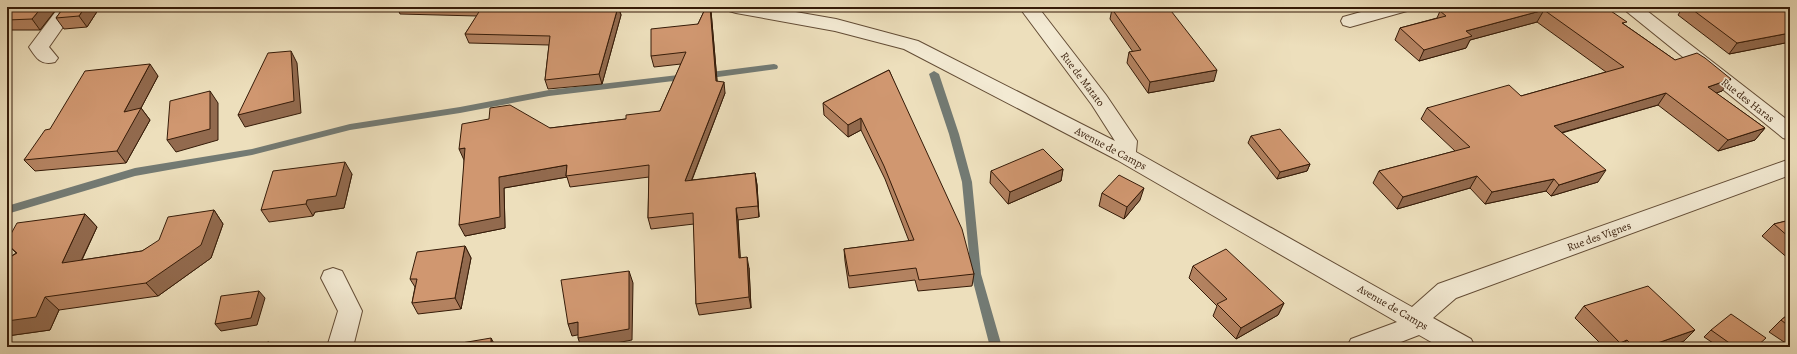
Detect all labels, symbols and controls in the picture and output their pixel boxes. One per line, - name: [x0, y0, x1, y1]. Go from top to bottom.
- street label: Rue de Matato: [1057, 49, 1108, 110]
- street label: Rue des Haras: [1718, 75, 1777, 126]
- street label: Avenue de Camps: [1071, 123, 1149, 174]
- street label: Rue des Vignes: [1565, 218, 1633, 255]
- street label: Avenue de Camps: [1354, 281, 1431, 334]

